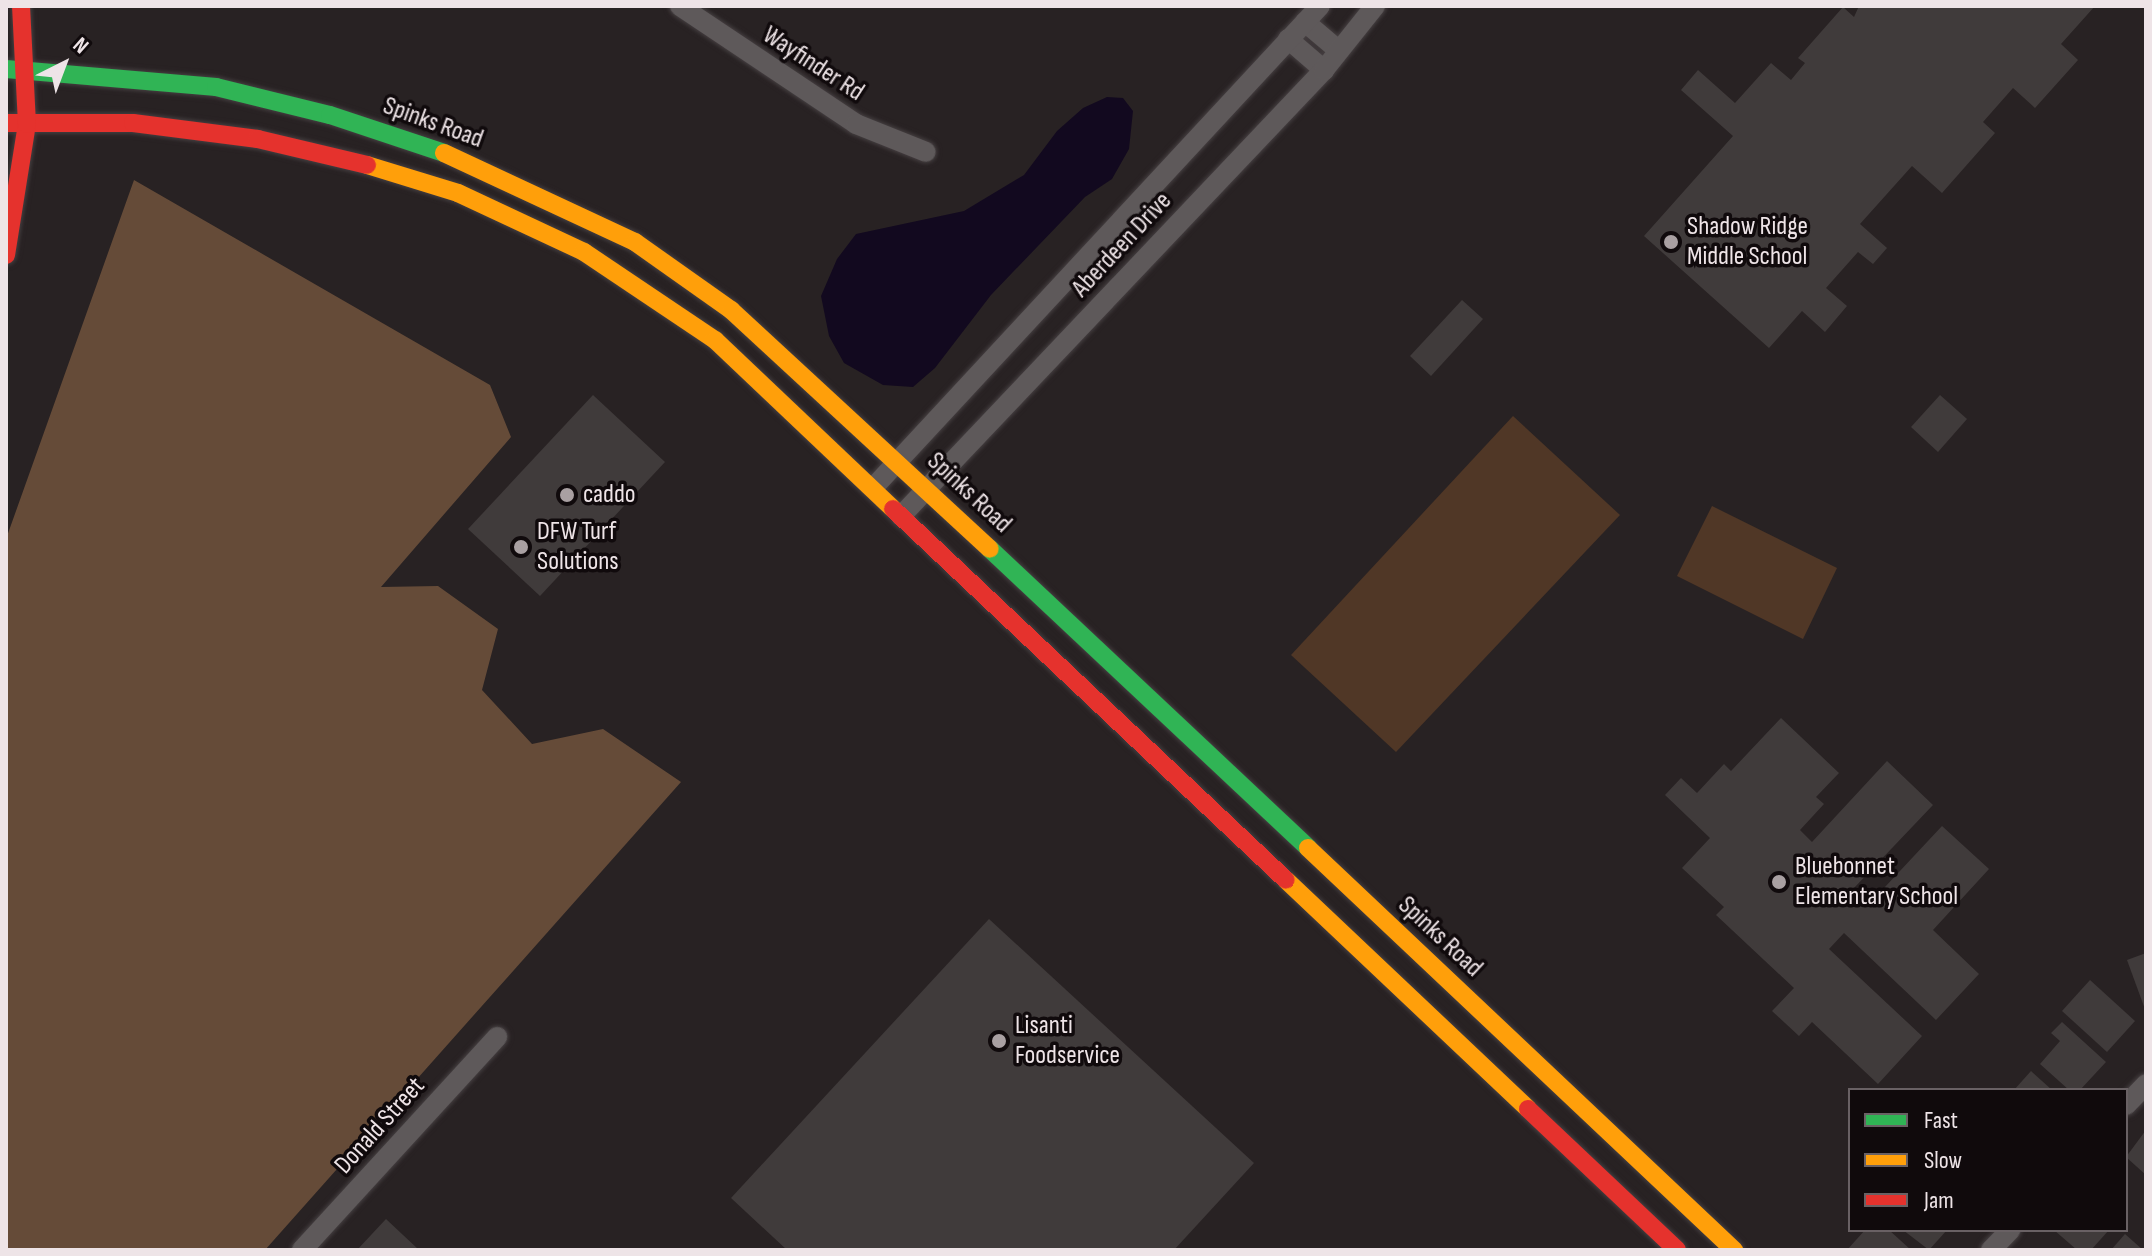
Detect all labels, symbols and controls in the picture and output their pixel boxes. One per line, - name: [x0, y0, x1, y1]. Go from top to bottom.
- street label: Wayfinder Rd: [757, 20, 869, 108]
- north arrow: [24, 24, 104, 104]
- text: N: [67, 32, 94, 60]
- street label: Spinks Road: [379, 91, 487, 155]
- street label: Aberdeen Drive: [1066, 186, 1178, 304]
- place label: Shadow Ridge Middle School: [1687, 211, 1808, 272]
- marker: Shadow Ridge Middle School: [1662, 233, 1680, 251]
- street label: Spinks Road: [920, 446, 1018, 540]
- place label: caddo: [583, 479, 636, 511]
- marker: caddo: [558, 486, 576, 504]
- place label: DFW Turf Solutions: [537, 516, 619, 578]
- marker: DFW Turf Solutions: [512, 538, 530, 556]
- place label: Bluebonnet Elementary School: [1795, 851, 1958, 912]
- marker: Bluebonnet Elementary School: [1770, 873, 1788, 891]
- street label: Spinks Road: [1391, 890, 1489, 984]
- place label: Lisanti Foodservice: [1015, 1010, 1120, 1072]
- marker: Lisanti Foodservice: [990, 1032, 1008, 1050]
- street label: Donald Street: [328, 1071, 432, 1181]
- legend: [1848, 1088, 2128, 1232]
- text: Fast: [1924, 1106, 1958, 1135]
- text: Slow: [1924, 1146, 1962, 1175]
- text: Jam: [1924, 1186, 1954, 1215]

